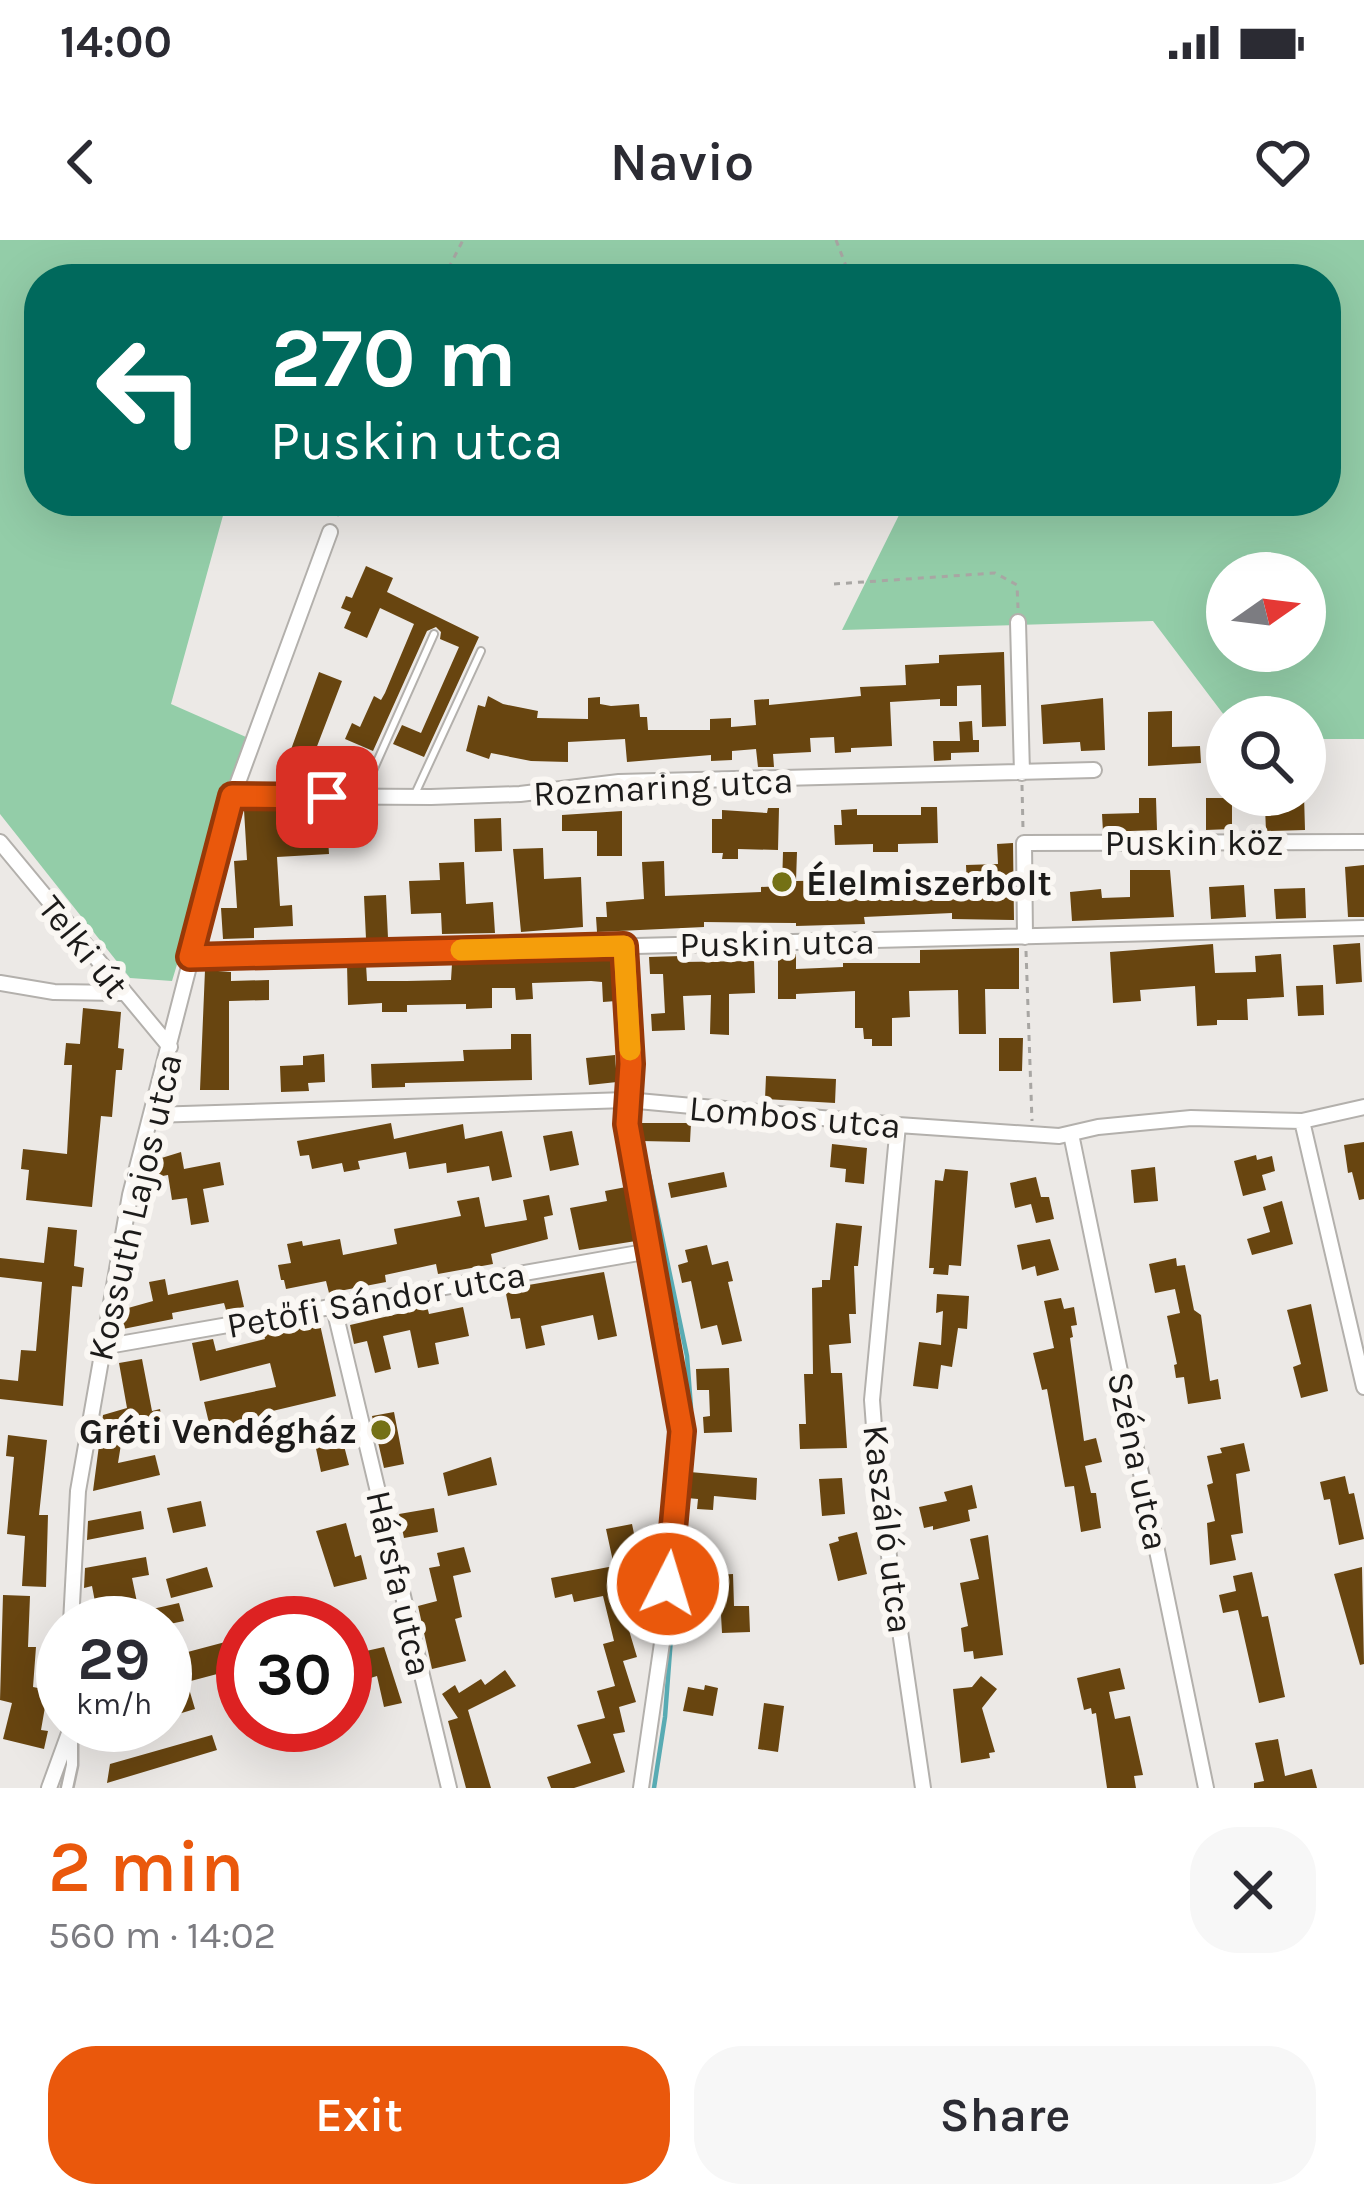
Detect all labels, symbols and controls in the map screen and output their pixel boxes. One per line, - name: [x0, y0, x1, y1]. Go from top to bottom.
- text: 14:00: [60, 16, 172, 68]
- icon: back: [48, 129, 114, 195]
- icon: heart: [1250, 129, 1316, 195]
- text: Navio: [610, 130, 754, 194]
- text: 270 m: [270, 309, 517, 407]
- icon: left: [72, 312, 228, 468]
- text: Puskin utca: [270, 409, 564, 473]
- north arrow: [1206, 552, 1326, 672]
- map controls: [1206, 552, 1326, 816]
- button: search: [1206, 696, 1326, 816]
- pin: [276, 746, 378, 848]
- street label: Rozmaring utca: [532, 759, 794, 815]
- icon: arrive: [294, 764, 360, 830]
- street label: Puskin köz: [1105, 822, 1283, 864]
- place label: Élelmiszerbolt: [806, 861, 1052, 904]
- marker: Élelmiszerbolt: [769, 869, 795, 895]
- street label: Telki út: [30, 887, 137, 1006]
- street label: Puskin utca: [679, 920, 875, 966]
- street label: Kossuth Lajos utca: [79, 1050, 191, 1365]
- street label: Lombos utca: [687, 1087, 903, 1147]
- street label: Petőfi Sándor utca: [223, 1253, 529, 1347]
- street label: Széna utca: [1099, 1368, 1177, 1554]
- place label: Gréti Vendégház: [79, 1410, 357, 1453]
- marker: Gréti Vendégház: [368, 1417, 394, 1443]
- street label: Kaszáló utca: [854, 1423, 922, 1636]
- street label: Hársfa utca: [357, 1486, 441, 1680]
- position arrow: [605, 1521, 731, 1647]
- speed limit sign: 30: [216, 1596, 372, 1752]
- text: 29: [78, 1624, 150, 1694]
- text: km/h: [76, 1686, 152, 1722]
- text: 2 min: [48, 1825, 245, 1909]
- button: close: [1190, 1827, 1316, 1953]
- text: 560 m · 14:02: [48, 1912, 276, 1958]
- button: Exit: [48, 2046, 670, 2184]
- button: Share: [694, 2046, 1316, 2184]

